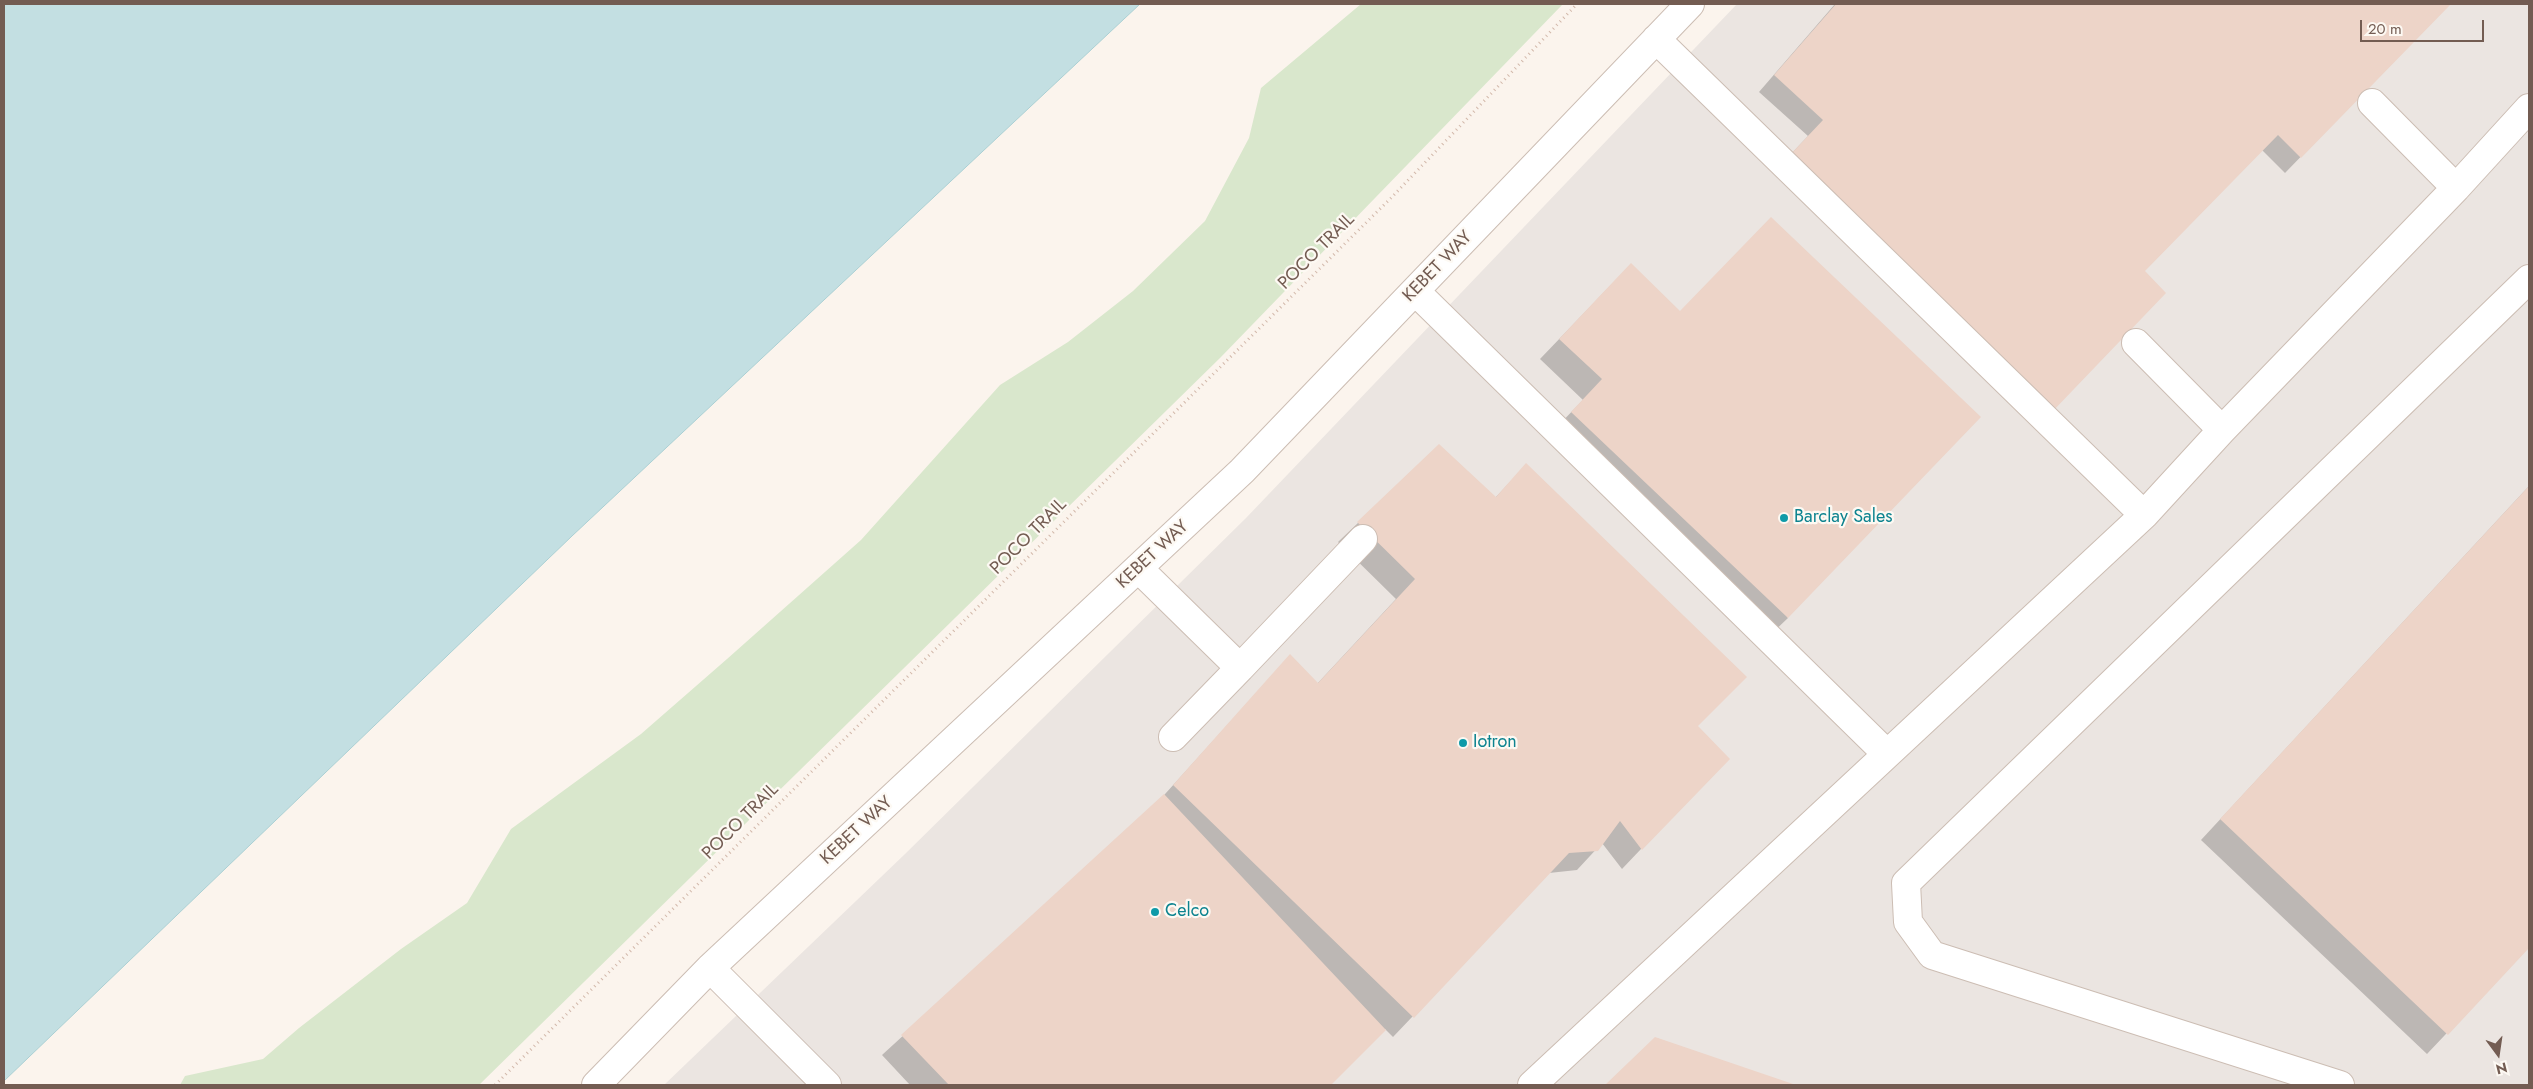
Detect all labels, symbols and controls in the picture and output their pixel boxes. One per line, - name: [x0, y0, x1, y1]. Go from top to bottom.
- scale bar: [2363, 10, 2487, 42]
- text: 20 m: [2368, 18, 2402, 40]
- street label: POCO TRAIL: [1274, 209, 1360, 295]
- street label: KEBET WAY: [1399, 227, 1477, 307]
- street label: POCO TRAIL: [986, 494, 1072, 580]
- place label: Barclay Sales: [1794, 507, 1892, 529]
- marker: Barclay Sales: [1778, 512, 1790, 524]
- street label: KEBET WAY: [1113, 516, 1193, 594]
- place label: Iotron: [1473, 732, 1517, 754]
- marker: Iotron: [1457, 737, 1469, 749]
- street label: POCO TRAIL: [698, 779, 784, 865]
- street label: KEBET WAY: [817, 792, 897, 870]
- place label: Celco: [1165, 901, 1209, 923]
- marker: Celco: [1149, 906, 1161, 918]
- north arrow: [2473, 1029, 2523, 1079]
- text: N: [2494, 1058, 2509, 1080]

